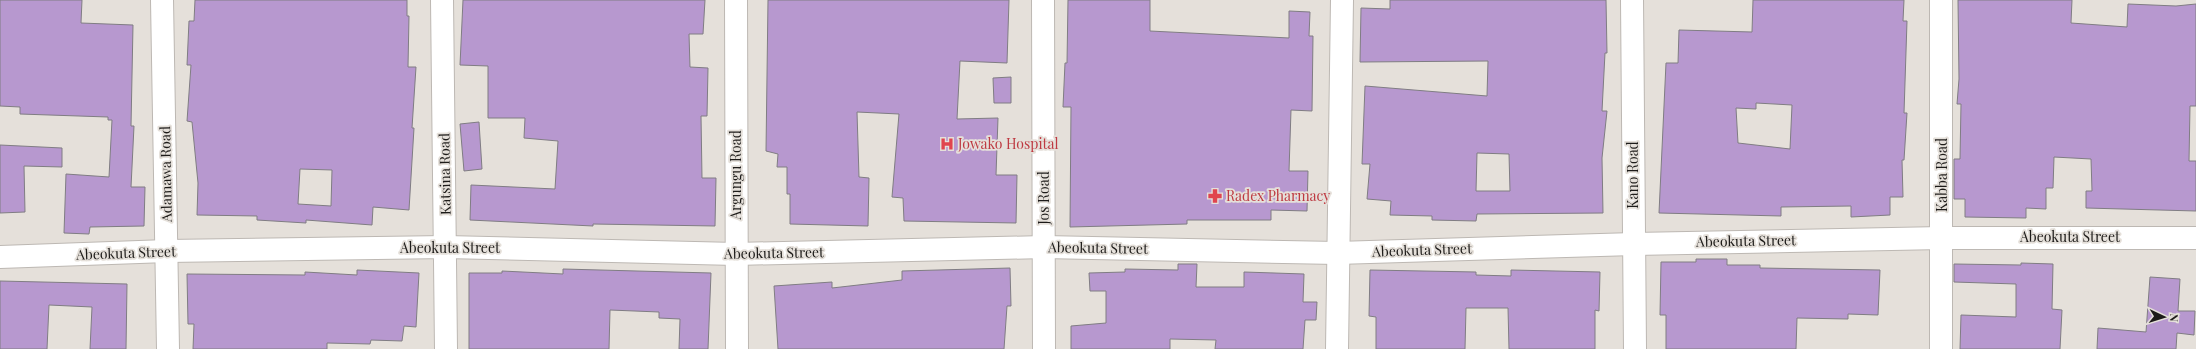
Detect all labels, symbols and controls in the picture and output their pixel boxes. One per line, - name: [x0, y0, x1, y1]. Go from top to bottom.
- street label: Adamawa Road: [155, 126, 176, 223]
- street label: Argungu Road: [726, 130, 745, 221]
- street label: Katsina Road: [434, 133, 455, 215]
- place label: Jowako Hospital: [957, 134, 1058, 153]
- hospital icon: Jowako Hospital: [939, 136, 955, 152]
- street label: Kabba Road: [1932, 138, 1951, 212]
- street label: Kano Road: [1623, 141, 1642, 209]
- street label: Jos Road: [1034, 171, 1053, 226]
- place label: Radex Pharmacy: [1226, 186, 1330, 205]
- pharmacy icon: Radex Pharmacy: [1207, 188, 1223, 204]
- street label: Abeokuta Street: [2019, 227, 2121, 246]
- street label: Abeokuta Street: [1695, 230, 1797, 251]
- street label: Abeokuta Street: [1047, 237, 1149, 258]
- street label: Abeokuta Street: [399, 238, 501, 257]
- street label: Abeokuta Street: [1371, 238, 1473, 261]
- street label: Abeokuta Street: [75, 241, 177, 264]
- street label: Abeokuta Street: [723, 242, 825, 263]
- north arrow: [2144, 297, 2184, 337]
- text: N: [2167, 313, 2182, 322]

